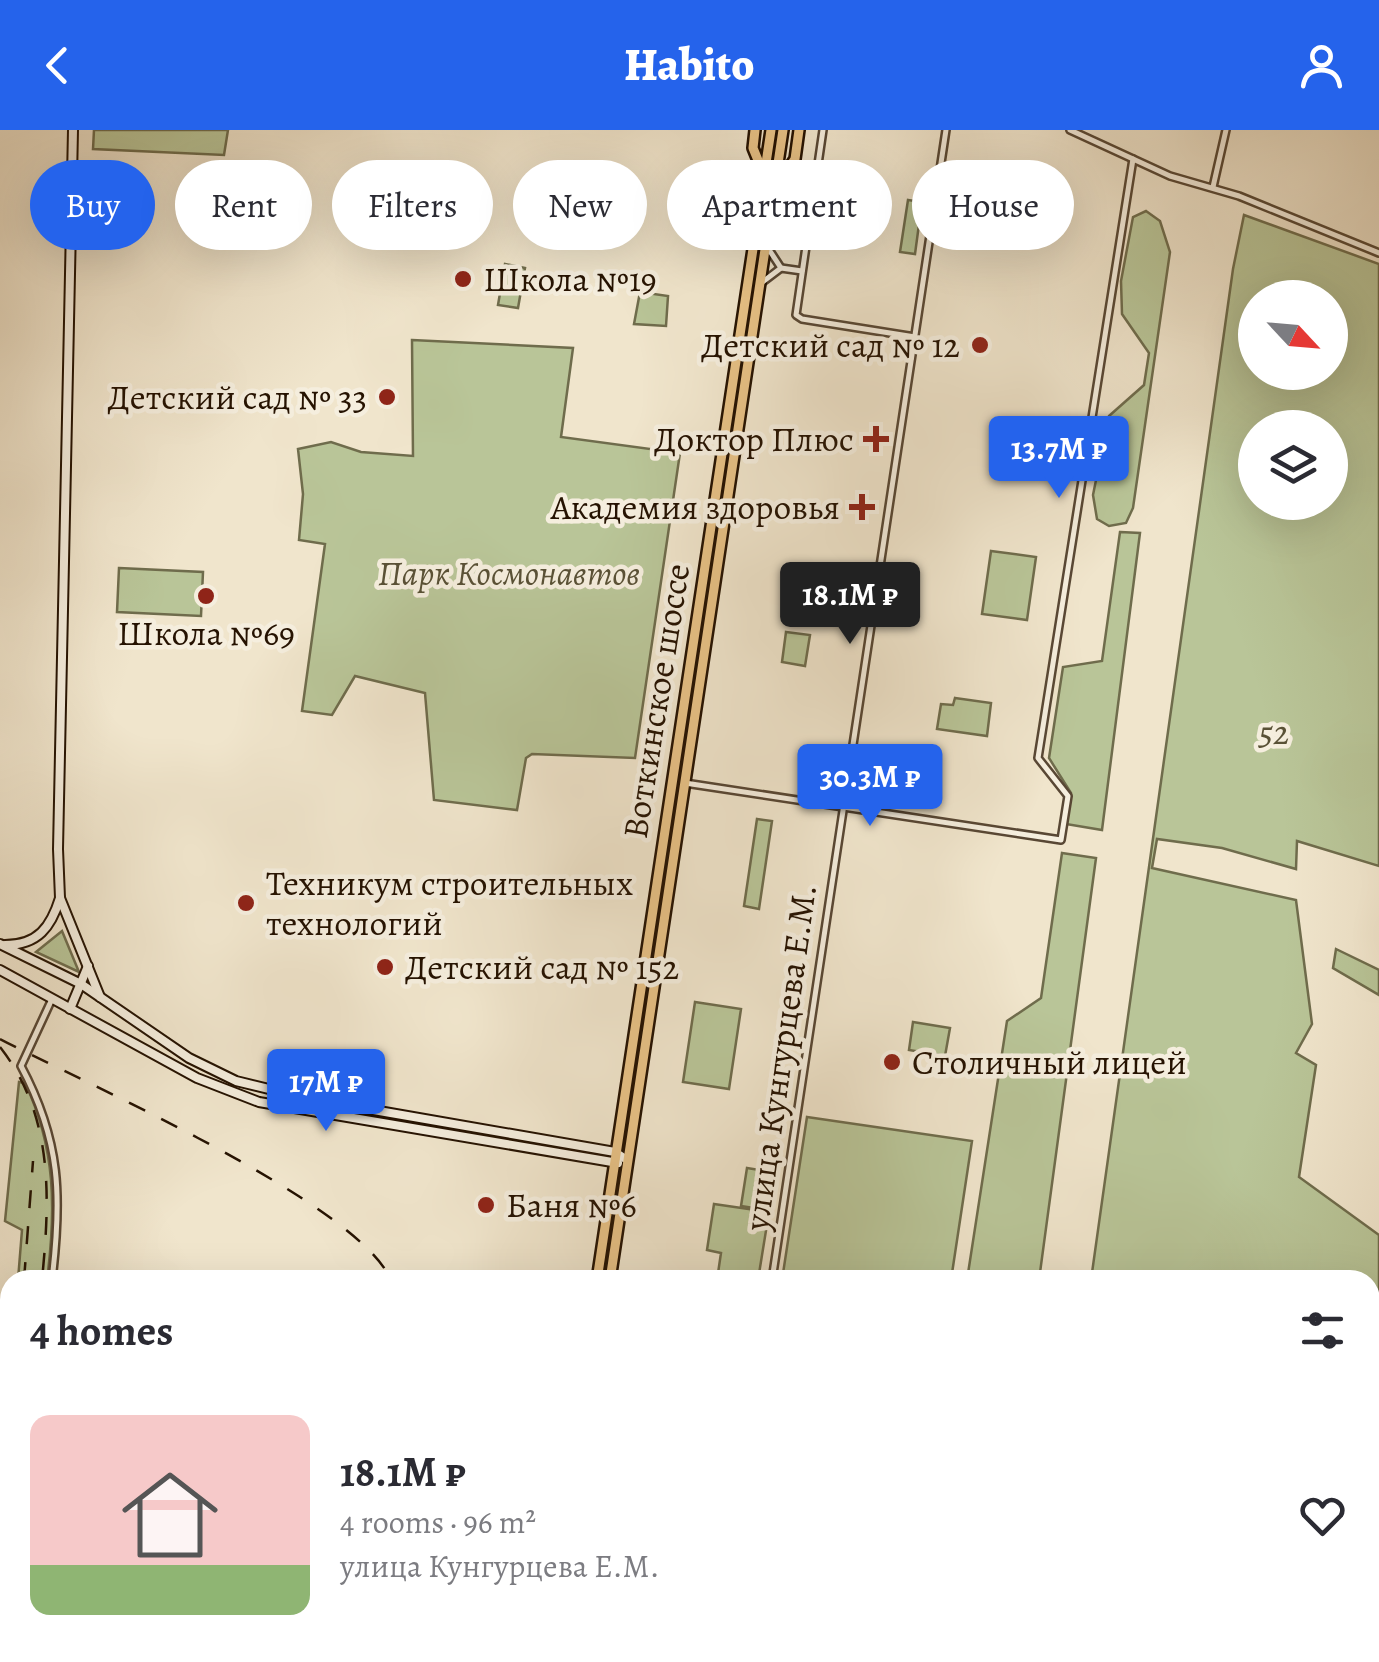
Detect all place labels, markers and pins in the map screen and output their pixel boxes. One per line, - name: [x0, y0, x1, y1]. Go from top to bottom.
- place label: Школа №19: [483, 255, 657, 303]
- marker: Школа №19: [452, 268, 474, 290]
- place label: Детский сад № 12: [701, 321, 960, 369]
- marker: Детский сад № 12: [969, 334, 991, 356]
- place label: Детский сад № 33: [107, 373, 367, 421]
- marker: Детский сад № 33: [376, 386, 398, 408]
- place label: Доктор Плюс: [654, 415, 854, 463]
- pin: 13.7M ₽: [967, 416, 1151, 501]
- marker: Доктор Плюс: [863, 426, 889, 452]
- place label: Академия здоровья: [550, 483, 840, 531]
- marker: Академия здоровья: [849, 494, 875, 520]
- pin: 18.1M ₽: [758, 562, 942, 647]
- marker: Школа №69: [195, 585, 217, 607]
- place label: Школа №69: [117, 609, 295, 657]
- pin: 30.3M ₽: [778, 744, 962, 829]
- place label: Техникум строительных технологий: [266, 859, 633, 947]
- marker: Техникум строительных технологий: [235, 892, 257, 914]
- place label: Детский сад № 152: [405, 943, 679, 991]
- marker: Детский сад № 152: [374, 956, 396, 978]
- place label: Столичный лицей: [912, 1038, 1187, 1086]
- pin: 17M ₽: [256, 1049, 396, 1134]
- marker: Столичный лицей: [881, 1051, 903, 1073]
- place label: Баня №6: [506, 1181, 637, 1229]
- marker: Баня №6: [475, 1194, 497, 1216]

